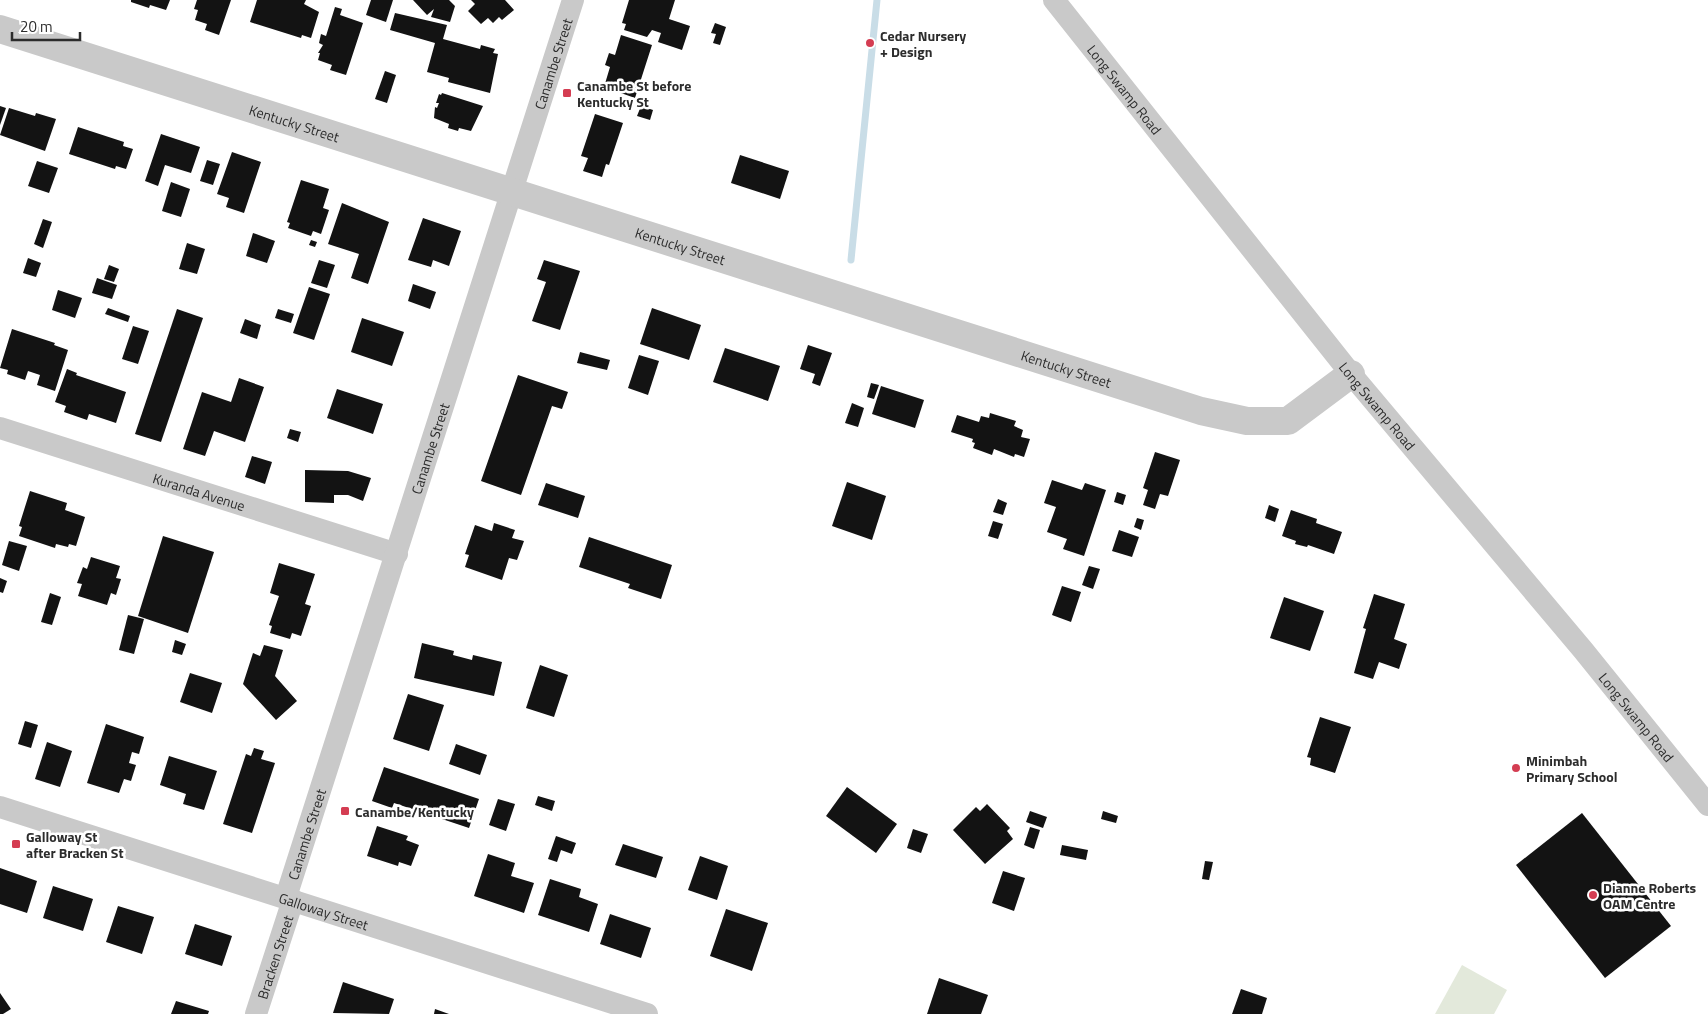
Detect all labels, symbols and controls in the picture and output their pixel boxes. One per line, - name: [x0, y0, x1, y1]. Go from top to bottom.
- scale bar: [12, 10, 80, 42]
- text: 20 m: [20, 15, 53, 38]
- street label: Canambe Street: [528, 15, 577, 112]
- place label: Cedar Nursery + Design: [880, 25, 966, 62]
- marker: Cedar Nursery + Design: [864, 37, 876, 49]
- street label: Long Swamp Road: [1083, 40, 1167, 139]
- place label: Canambe St before Kentucky St: [577, 75, 691, 112]
- marker: Canambe St before Kentucky St: [561, 87, 573, 99]
- street label: Kentucky Street: [247, 98, 342, 147]
- street label: Kentucky Street: [633, 221, 728, 270]
- street label: Kentucky Street: [1019, 344, 1114, 392]
- street label: Long Swamp Road: [1334, 357, 1421, 454]
- street label: Canambe Street: [405, 400, 454, 497]
- street label: Kuranda Avenue: [150, 467, 248, 516]
- street label: Long Swamp Road: [1594, 668, 1679, 766]
- place label: Minimbah Primary School: [1526, 750, 1618, 787]
- marker: Minimbah Primary School: [1510, 762, 1522, 774]
- street label: Canambe Street: [282, 786, 331, 882]
- place label: Canambe/Kentucky: [355, 801, 474, 822]
- marker: Canambe/Kentucky: [339, 805, 351, 817]
- place label: Galloway St after Bracken St: [26, 826, 124, 863]
- marker: Galloway St after Bracken St: [10, 838, 22, 850]
- place label: Dianne Roberts OAM Centre: [1603, 877, 1696, 914]
- street label: Galloway Street: [276, 886, 371, 935]
- marker: Dianne Roberts OAM Centre: [1587, 889, 1599, 901]
- street label: Bracken Street: [251, 912, 298, 1002]

